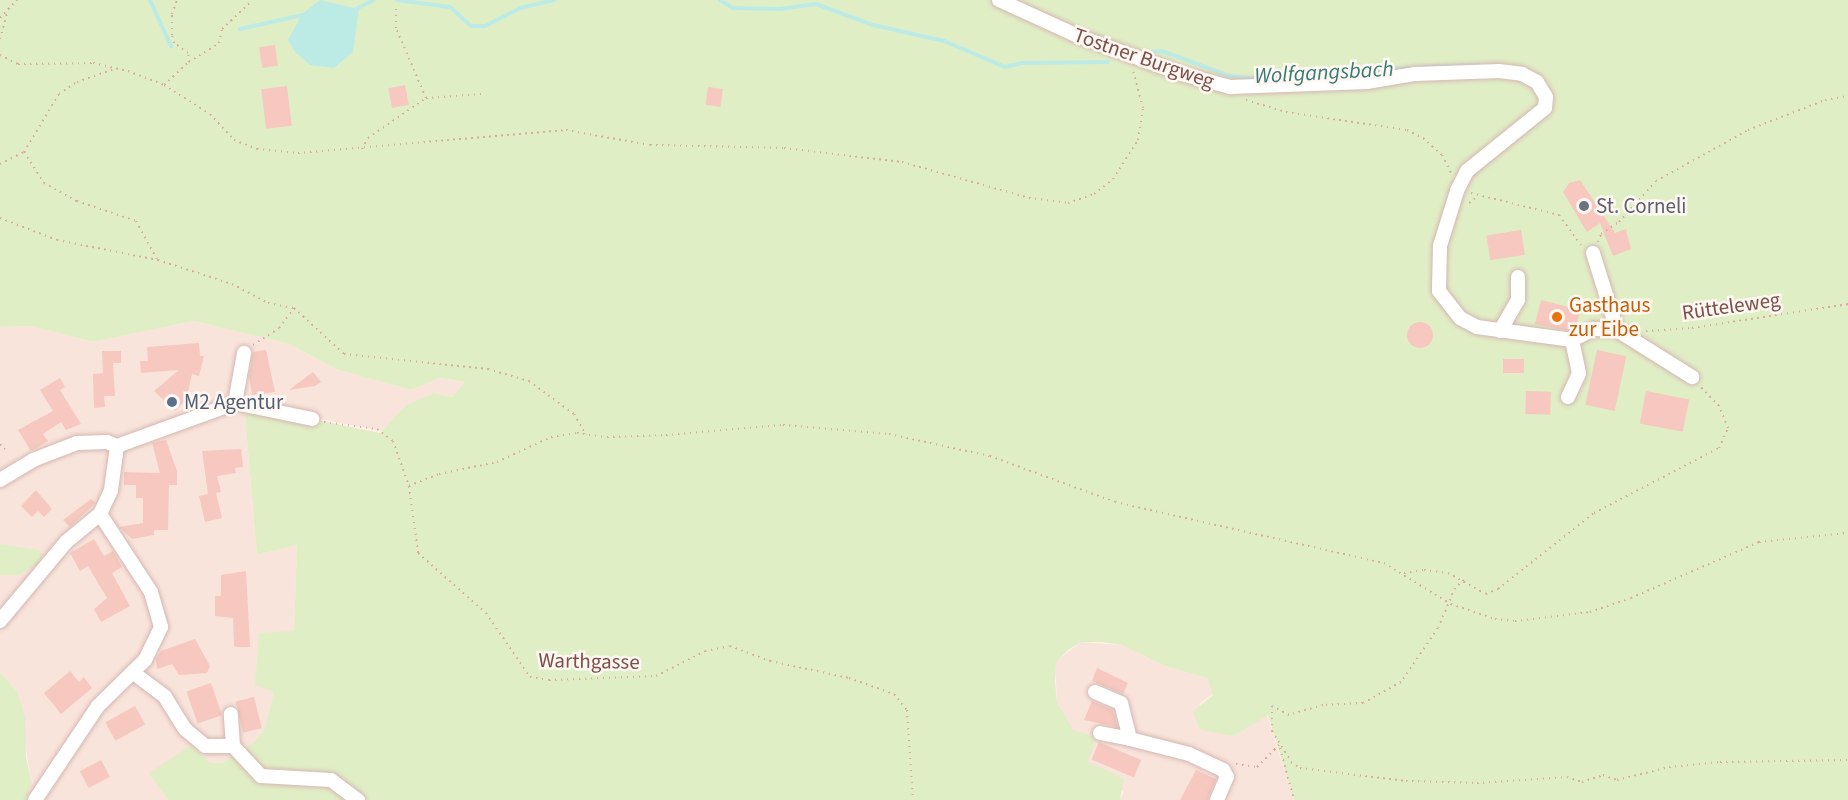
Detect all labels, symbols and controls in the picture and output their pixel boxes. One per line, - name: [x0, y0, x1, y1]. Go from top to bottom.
- street label: Tostner Burgweg: [1070, 22, 1218, 94]
- water label: Wolfgangsbach: [1254, 56, 1394, 90]
- place label: St. Corneli: [1596, 193, 1686, 219]
- marker: St. Corneli: [1577, 199, 1591, 213]
- street label: Rütteleweg: [1680, 287, 1782, 325]
- place label: Gasthaus zur Eibe: [1569, 292, 1650, 342]
- marker: Gasthaus zur Eibe: [1550, 310, 1564, 324]
- place label: M2 Agentur: [184, 389, 283, 415]
- marker: M2 Agentur: [165, 395, 179, 409]
- street label: Warthgasse: [538, 648, 640, 674]

